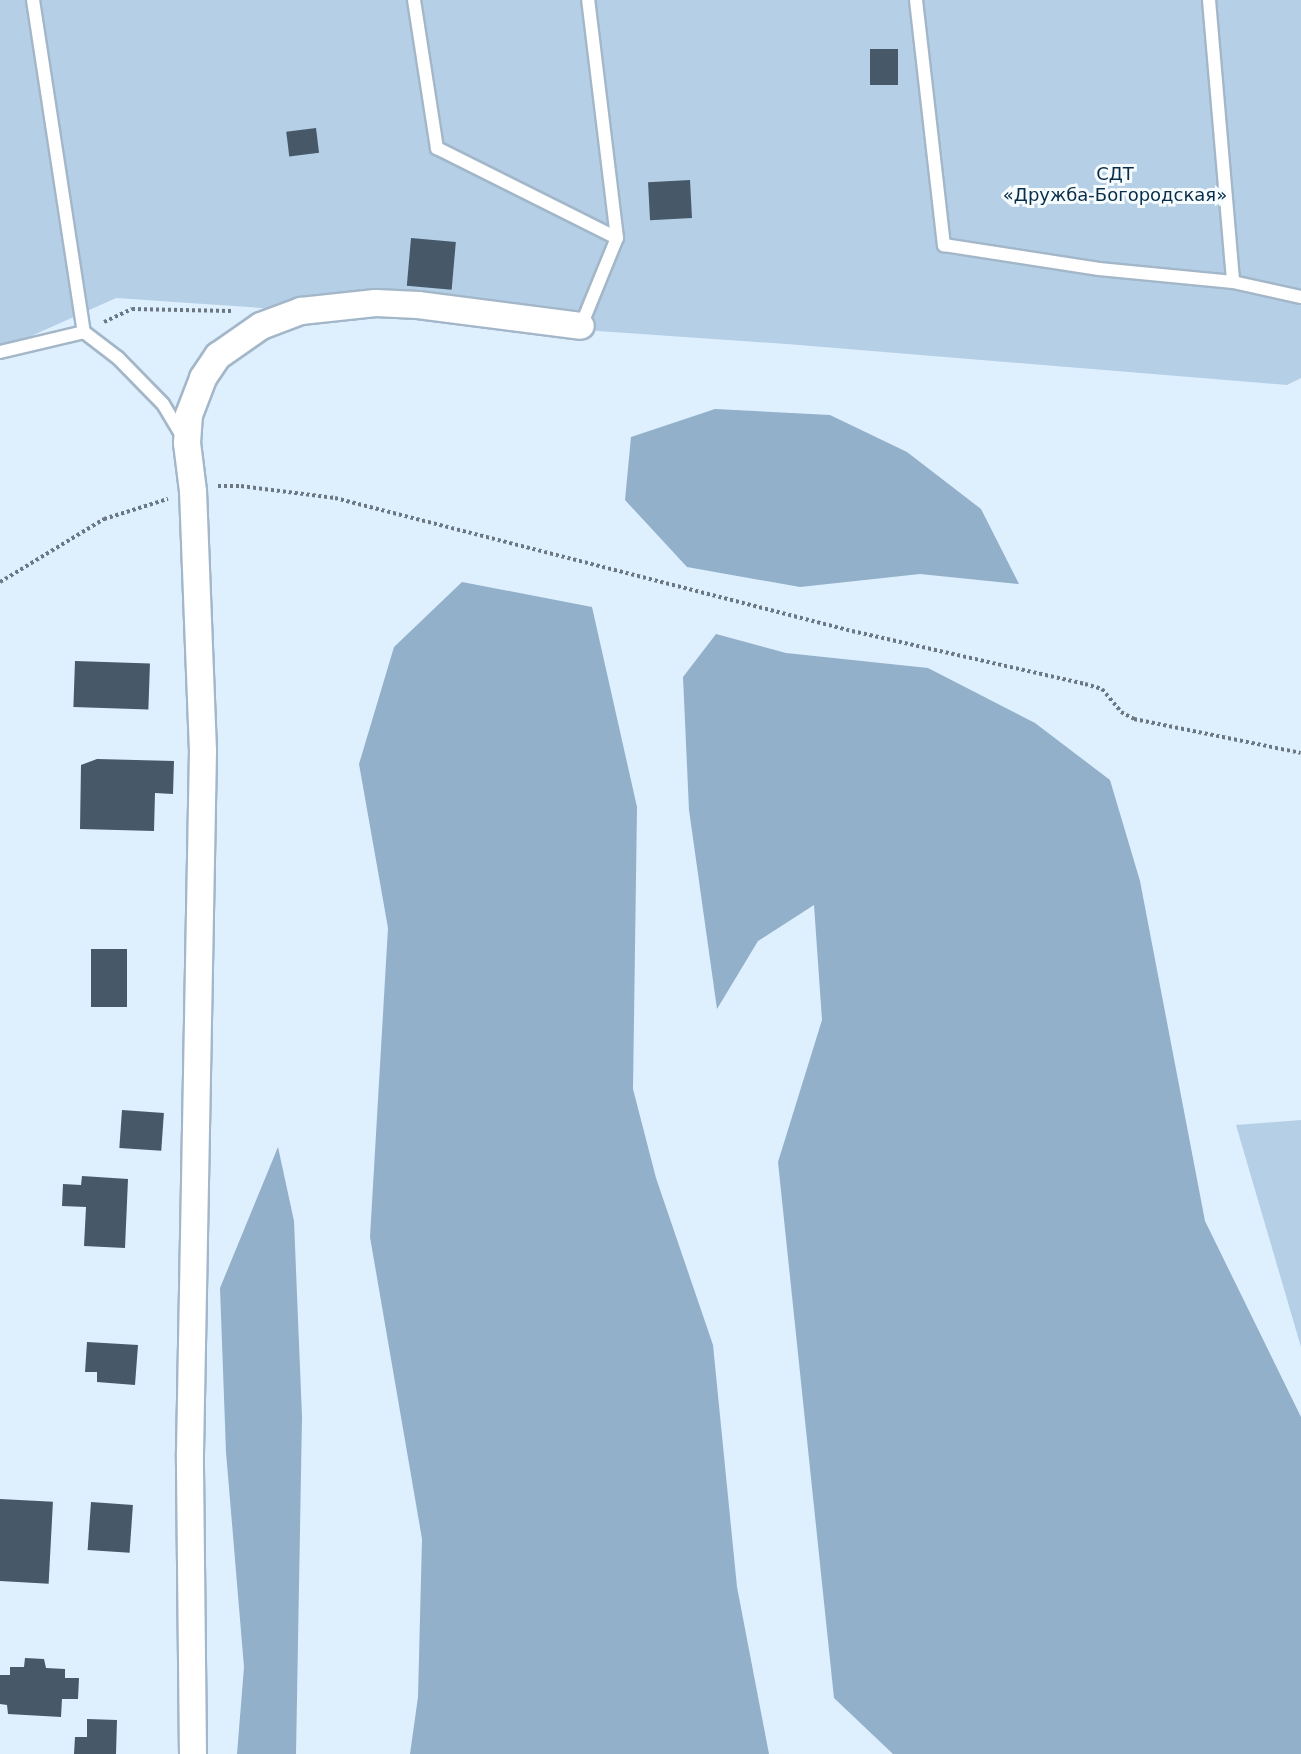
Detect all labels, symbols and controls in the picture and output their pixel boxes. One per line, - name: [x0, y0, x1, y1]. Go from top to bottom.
- park label: СДТ «Дружба-Богородская»: [1003, 164, 1227, 207]

